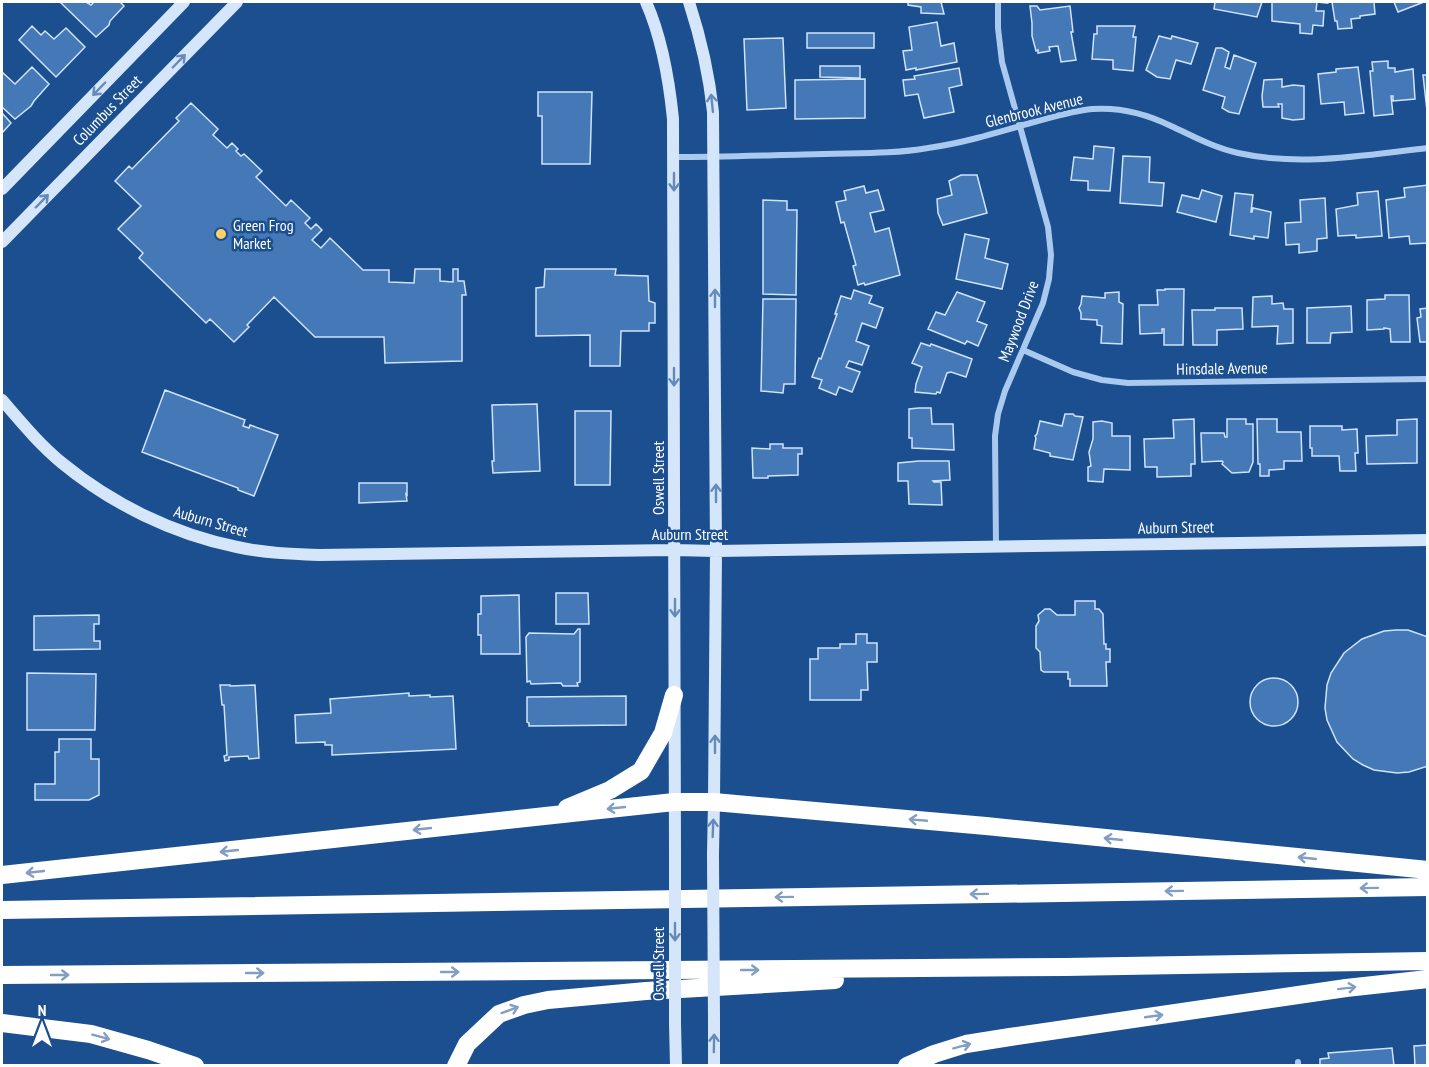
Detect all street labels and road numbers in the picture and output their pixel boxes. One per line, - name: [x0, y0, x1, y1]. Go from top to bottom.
- street label: Columbus Street: [68, 70, 146, 150]
- street label: Glenbrook Avenue: [983, 88, 1085, 132]
- street label: Maywood Drive: [993, 278, 1043, 364]
- street label: Hinsdale Avenue: [1176, 357, 1268, 379]
- street label: Oswell Street: [648, 440, 668, 515]
- street label: Auburn Street: [172, 501, 251, 541]
- street label: Auburn Street: [1138, 516, 1215, 538]
- street label: Auburn Street: [652, 524, 729, 544]
- street label: Oswell Street: [648, 926, 668, 1001]

